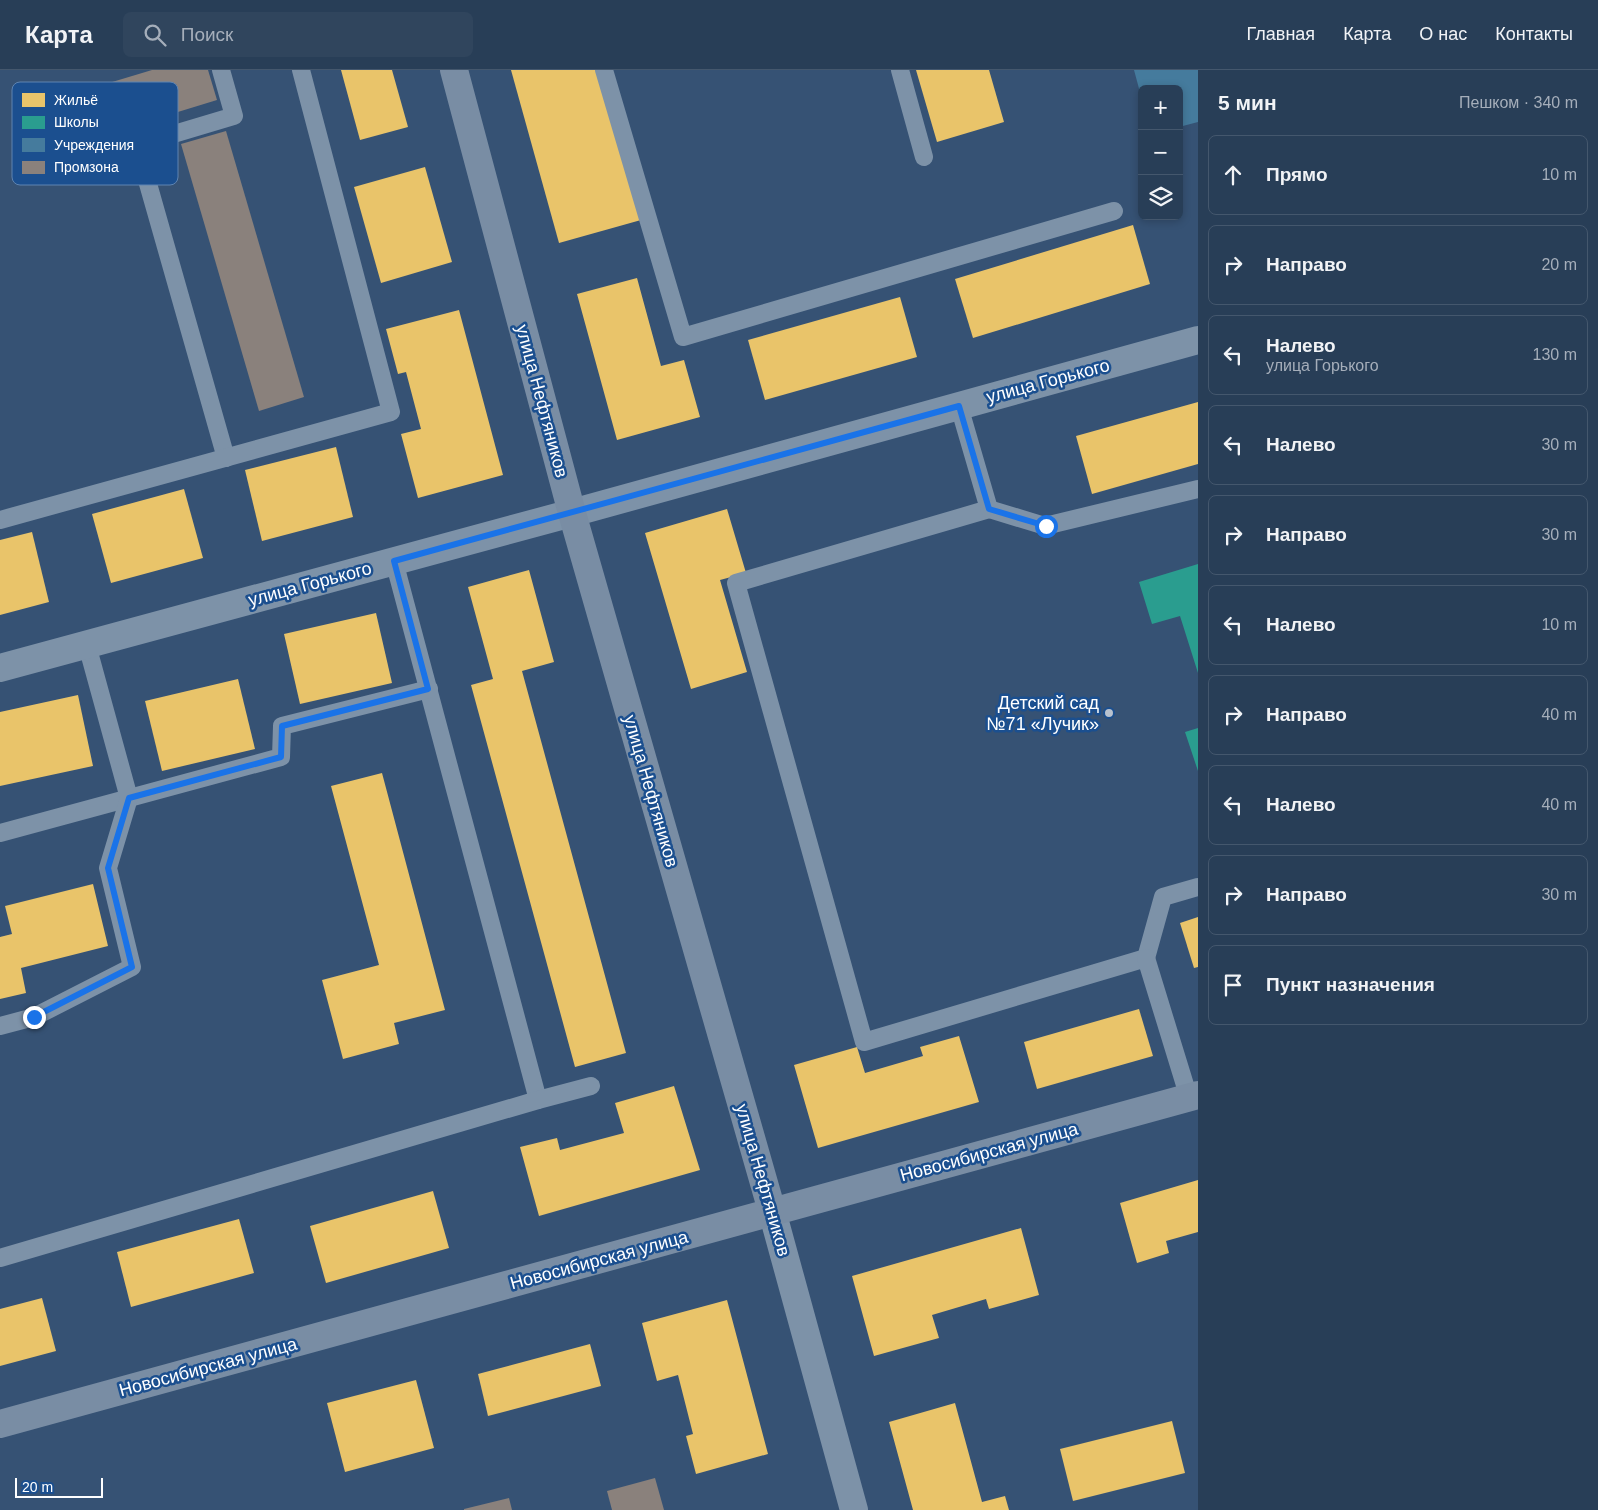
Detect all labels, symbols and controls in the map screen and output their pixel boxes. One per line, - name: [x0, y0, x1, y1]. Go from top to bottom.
- search box: [123, 12, 473, 57]
- text: Карта: [25, 21, 93, 48]
- icon: search: [141, 21, 169, 49]
- text: Поиск: [181, 24, 233, 45]
- text: Главная: [1247, 24, 1315, 44]
- text: Карта: [1343, 24, 1391, 44]
- text: О нас: [1419, 24, 1467, 44]
- text: Контакты: [1495, 24, 1573, 44]
- legend: [12, 82, 178, 185]
- map controls: [1138, 85, 1183, 220]
- button: +: [1138, 85, 1183, 130]
- text: 5 мин: [1218, 91, 1277, 114]
- text: Жильё: [54, 92, 98, 108]
- text: Пешком · 340 m: [1459, 94, 1578, 111]
- text: Школы: [54, 114, 99, 130]
- button: −: [1138, 130, 1183, 175]
- text: Учреждения: [54, 137, 134, 153]
- text: Промзона: [54, 159, 119, 175]
- icon: ahead: [1219, 161, 1247, 189]
- text: Прямо: [1266, 164, 1328, 185]
- text: 10 m: [1541, 166, 1577, 183]
- button: layers: [1138, 175, 1183, 220]
- icon: right: [1219, 251, 1247, 279]
- text: Направо: [1266, 254, 1347, 275]
- text: 20 m: [1541, 256, 1577, 273]
- street label: улица Нефтяников: [512, 322, 572, 480]
- text: Налево: [1266, 335, 1336, 356]
- icon: left: [1219, 341, 1247, 369]
- text: 130 m: [1533, 346, 1577, 363]
- street label: улица Горького: [984, 355, 1112, 407]
- text: улица Горького: [1266, 357, 1379, 374]
- icon: left: [1219, 431, 1247, 459]
- text: Налево: [1266, 434, 1336, 455]
- text: 30 m: [1541, 436, 1577, 453]
- route start: [1035, 515, 1058, 538]
- icon: right: [1219, 521, 1247, 549]
- text: Направо: [1266, 524, 1347, 545]
- text: 30 m: [1541, 526, 1577, 543]
- street label: улица Горького: [246, 558, 374, 610]
- icon: left: [1219, 611, 1247, 639]
- text: Налево: [1266, 614, 1336, 635]
- text: 10 m: [1541, 616, 1577, 633]
- place label: Детский сад №71 «Лучик»: [986, 693, 1099, 734]
- icon: right: [1219, 701, 1247, 729]
- text: Направо: [1266, 704, 1347, 725]
- text: 40 m: [1541, 706, 1577, 723]
- marker: Детский сад №71 «Лучик»: [1103, 707, 1115, 719]
- street label: улица Нефтяников: [620, 713, 682, 869]
- icon: left: [1219, 791, 1247, 819]
- text: Налево: [1266, 794, 1336, 815]
- text: 40 m: [1541, 796, 1577, 813]
- icon: right: [1219, 881, 1247, 909]
- text: Направо: [1266, 884, 1347, 905]
- text: 30 m: [1541, 886, 1577, 903]
- icon: arrive: [1219, 971, 1247, 999]
- text: Пункт назначения: [1266, 974, 1435, 995]
- route end: [23, 1006, 46, 1029]
- street label: улица Нефтяников: [732, 1102, 794, 1258]
- street label: Новосибирская улица: [898, 1118, 1081, 1185]
- street label: Новосибирская улица: [508, 1226, 691, 1293]
- street label: Новосибирская улица: [117, 1333, 300, 1400]
- scale bar: [15, 1475, 102, 1498]
- text: 20 m: [22, 1479, 53, 1495]

